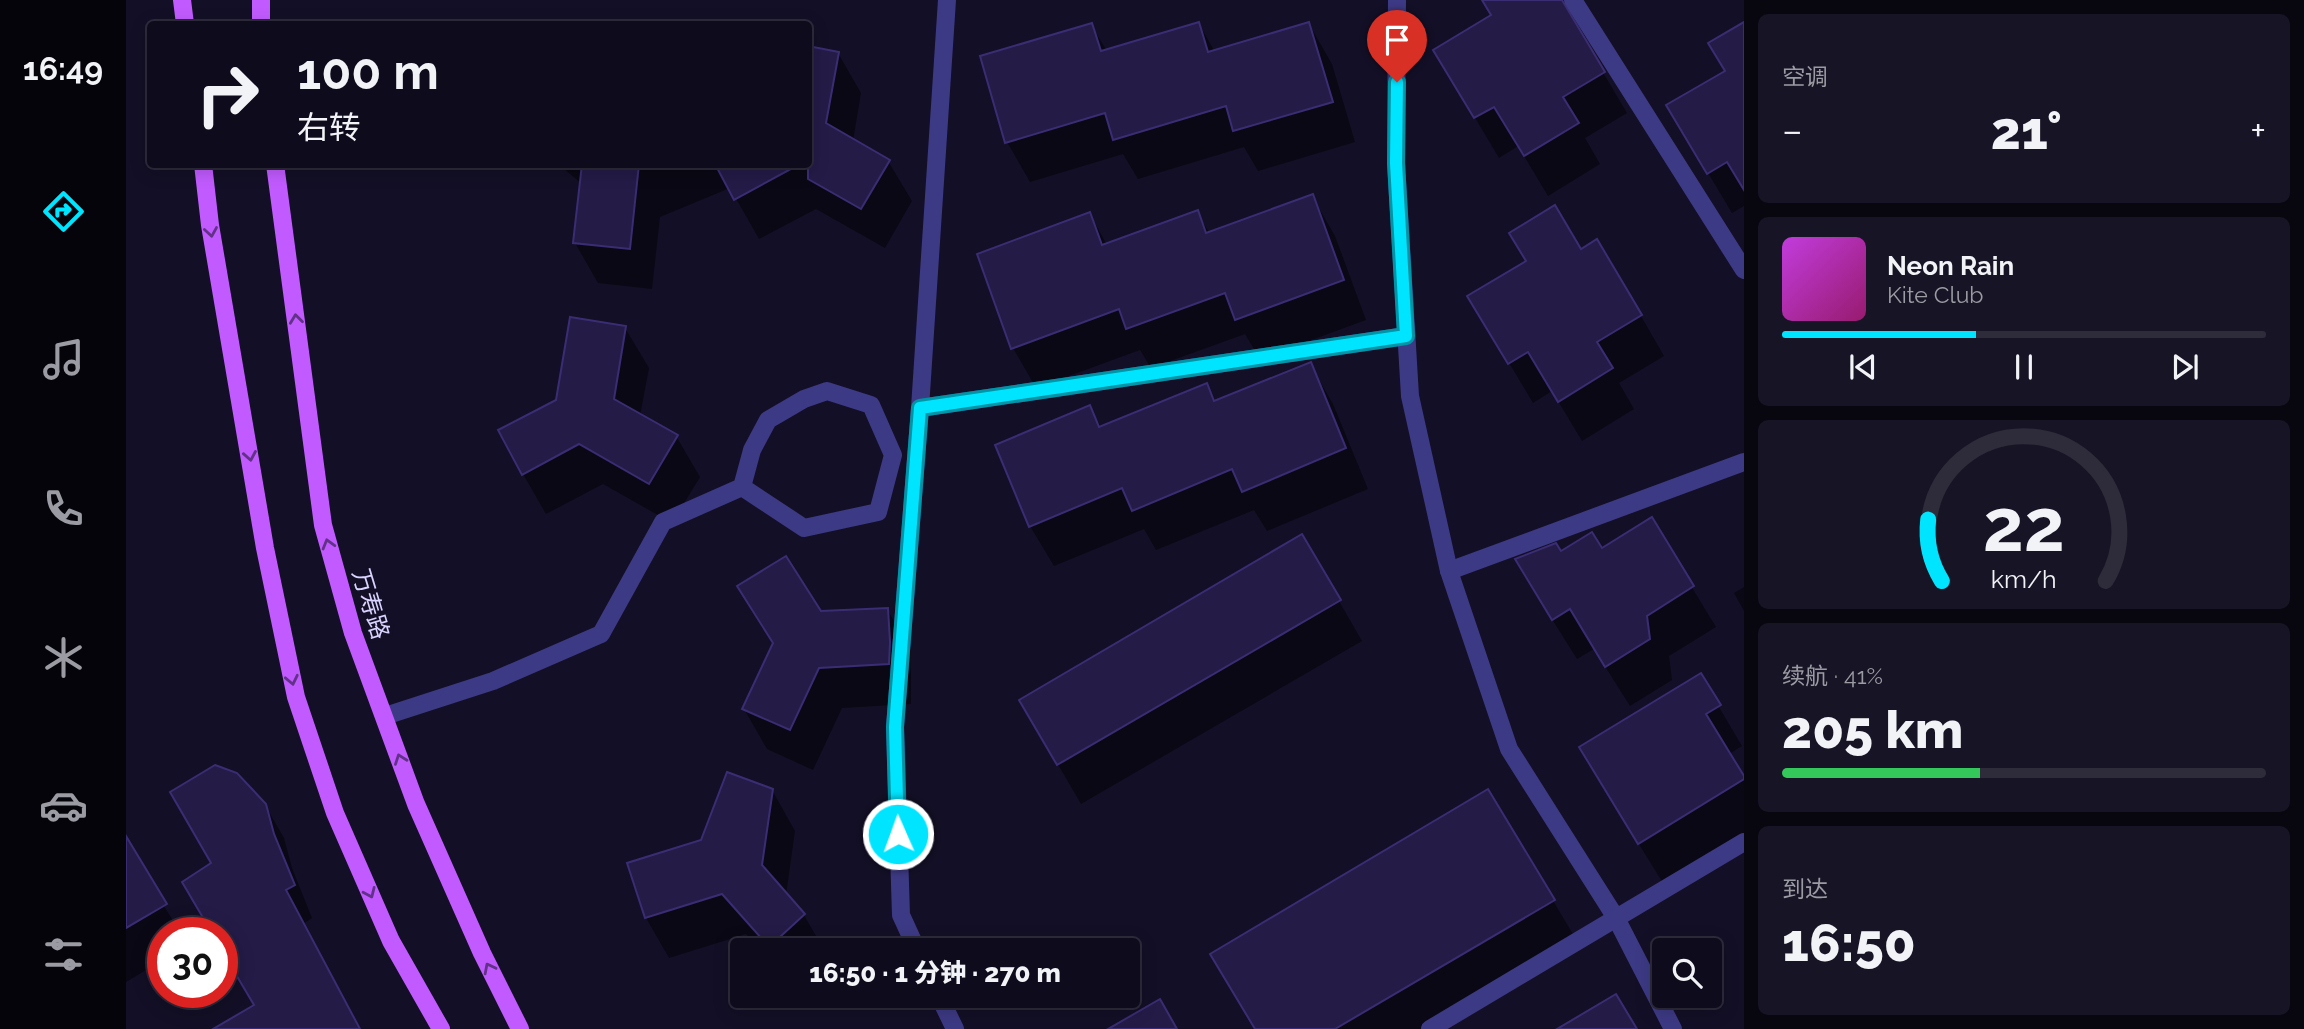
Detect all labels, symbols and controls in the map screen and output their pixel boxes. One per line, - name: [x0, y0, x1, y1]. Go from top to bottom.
- pin: [1367, 10, 1427, 82]
- icon: arrive: [1378, 21, 1416, 59]
- text: 100 m: [297, 43, 439, 100]
- icon: right: [182, 49, 273, 140]
- text: 16:49: [23, 50, 103, 87]
- text: 空调: [1782, 63, 1828, 90]
- text: 21°: [1991, 100, 2062, 161]
- text: −: [1782, 108, 1802, 153]
- text: +: [2250, 108, 2266, 153]
- text: 右转: [297, 109, 361, 146]
- icon: directions: [39, 187, 88, 236]
- one-way arrow: [204, 226, 219, 238]
- text: Neon Rain: [1887, 251, 2014, 281]
- text: Kite Club: [1887, 281, 1984, 308]
- one-way arrow: [288, 313, 303, 324]
- icon: music: [39, 335, 88, 384]
- icon: previous: [1844, 348, 1882, 386]
- icon: pause: [2005, 348, 2043, 386]
- icon: next: [2166, 348, 2204, 386]
- one-way arrow: [241, 450, 256, 462]
- text: 22: [1983, 483, 2065, 568]
- icon: phone: [39, 484, 88, 533]
- one-way arrow: [322, 538, 336, 550]
- text: km/h: [1991, 563, 2057, 593]
- street label: 万寿路: [347, 565, 395, 643]
- icon: climate: [39, 633, 88, 682]
- text: 续航 · 41%: [1782, 662, 1883, 689]
- one-way arrow: [284, 674, 299, 686]
- text: 205 km: [1782, 699, 1963, 760]
- one-way arrow: [394, 754, 408, 766]
- icon: car: [39, 781, 88, 830]
- position arrow: [861, 797, 935, 871]
- text: 到达: [1782, 875, 1828, 902]
- one-way arrow: [362, 886, 376, 898]
- text: 16:50: [1782, 912, 1916, 973]
- speed limit sign: 30: [147, 917, 238, 1008]
- icon: filters: [39, 930, 88, 979]
- map controls: [1652, 938, 1722, 1008]
- button: search: [1652, 938, 1722, 1008]
- text: 16:50 · 1 分钟 · 270 m: [809, 958, 1061, 988]
- one-way arrow: [484, 963, 498, 975]

